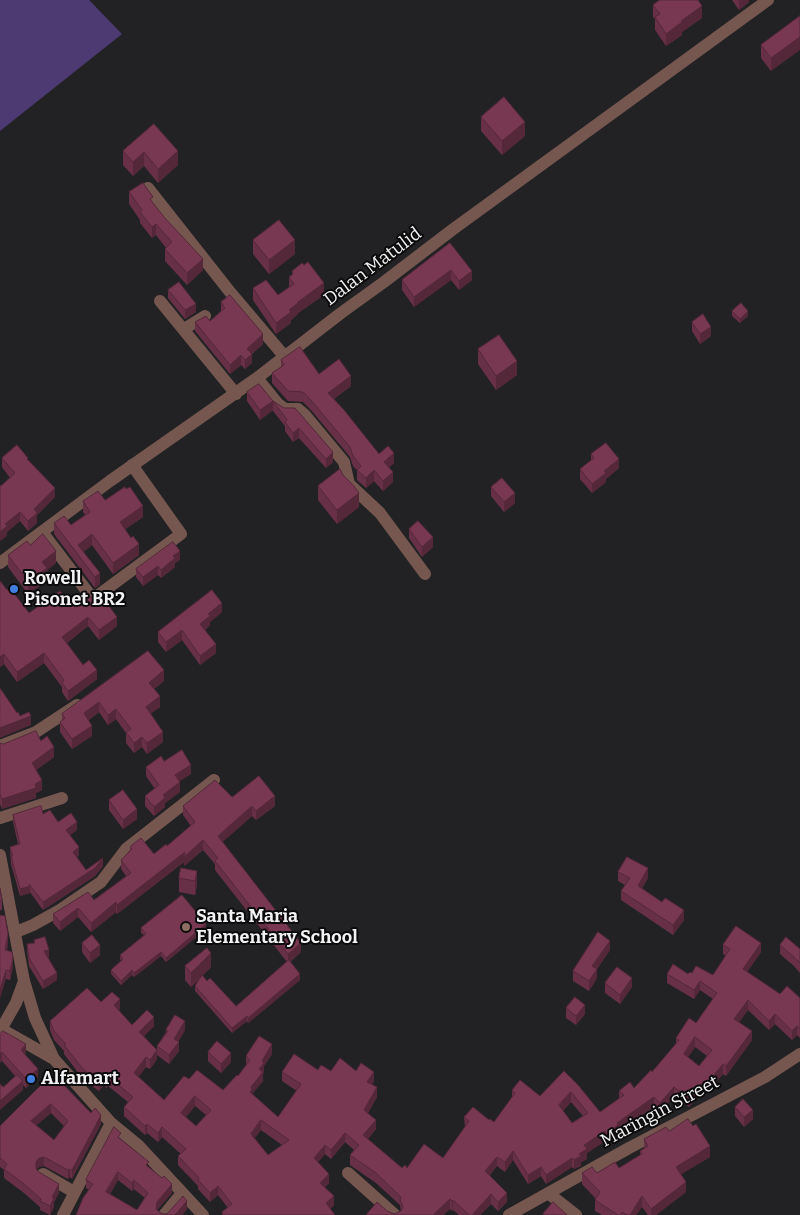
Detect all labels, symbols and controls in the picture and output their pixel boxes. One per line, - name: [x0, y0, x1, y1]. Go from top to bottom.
- street label: Dalan Matulid: [320, 223, 426, 311]
- place label: Rowell Pisonet BR2: [24, 568, 125, 610]
- marker: Rowell Pisonet BR2: [8, 583, 20, 595]
- place label: Santa Maria Elementary School: [196, 906, 358, 949]
- marker: Santa Maria Elementary School: [180, 921, 192, 933]
- place label: Alfamart: [41, 1068, 119, 1090]
- street label: Maringin Street: [597, 1072, 723, 1152]
- marker: Alfamart: [25, 1073, 37, 1085]

